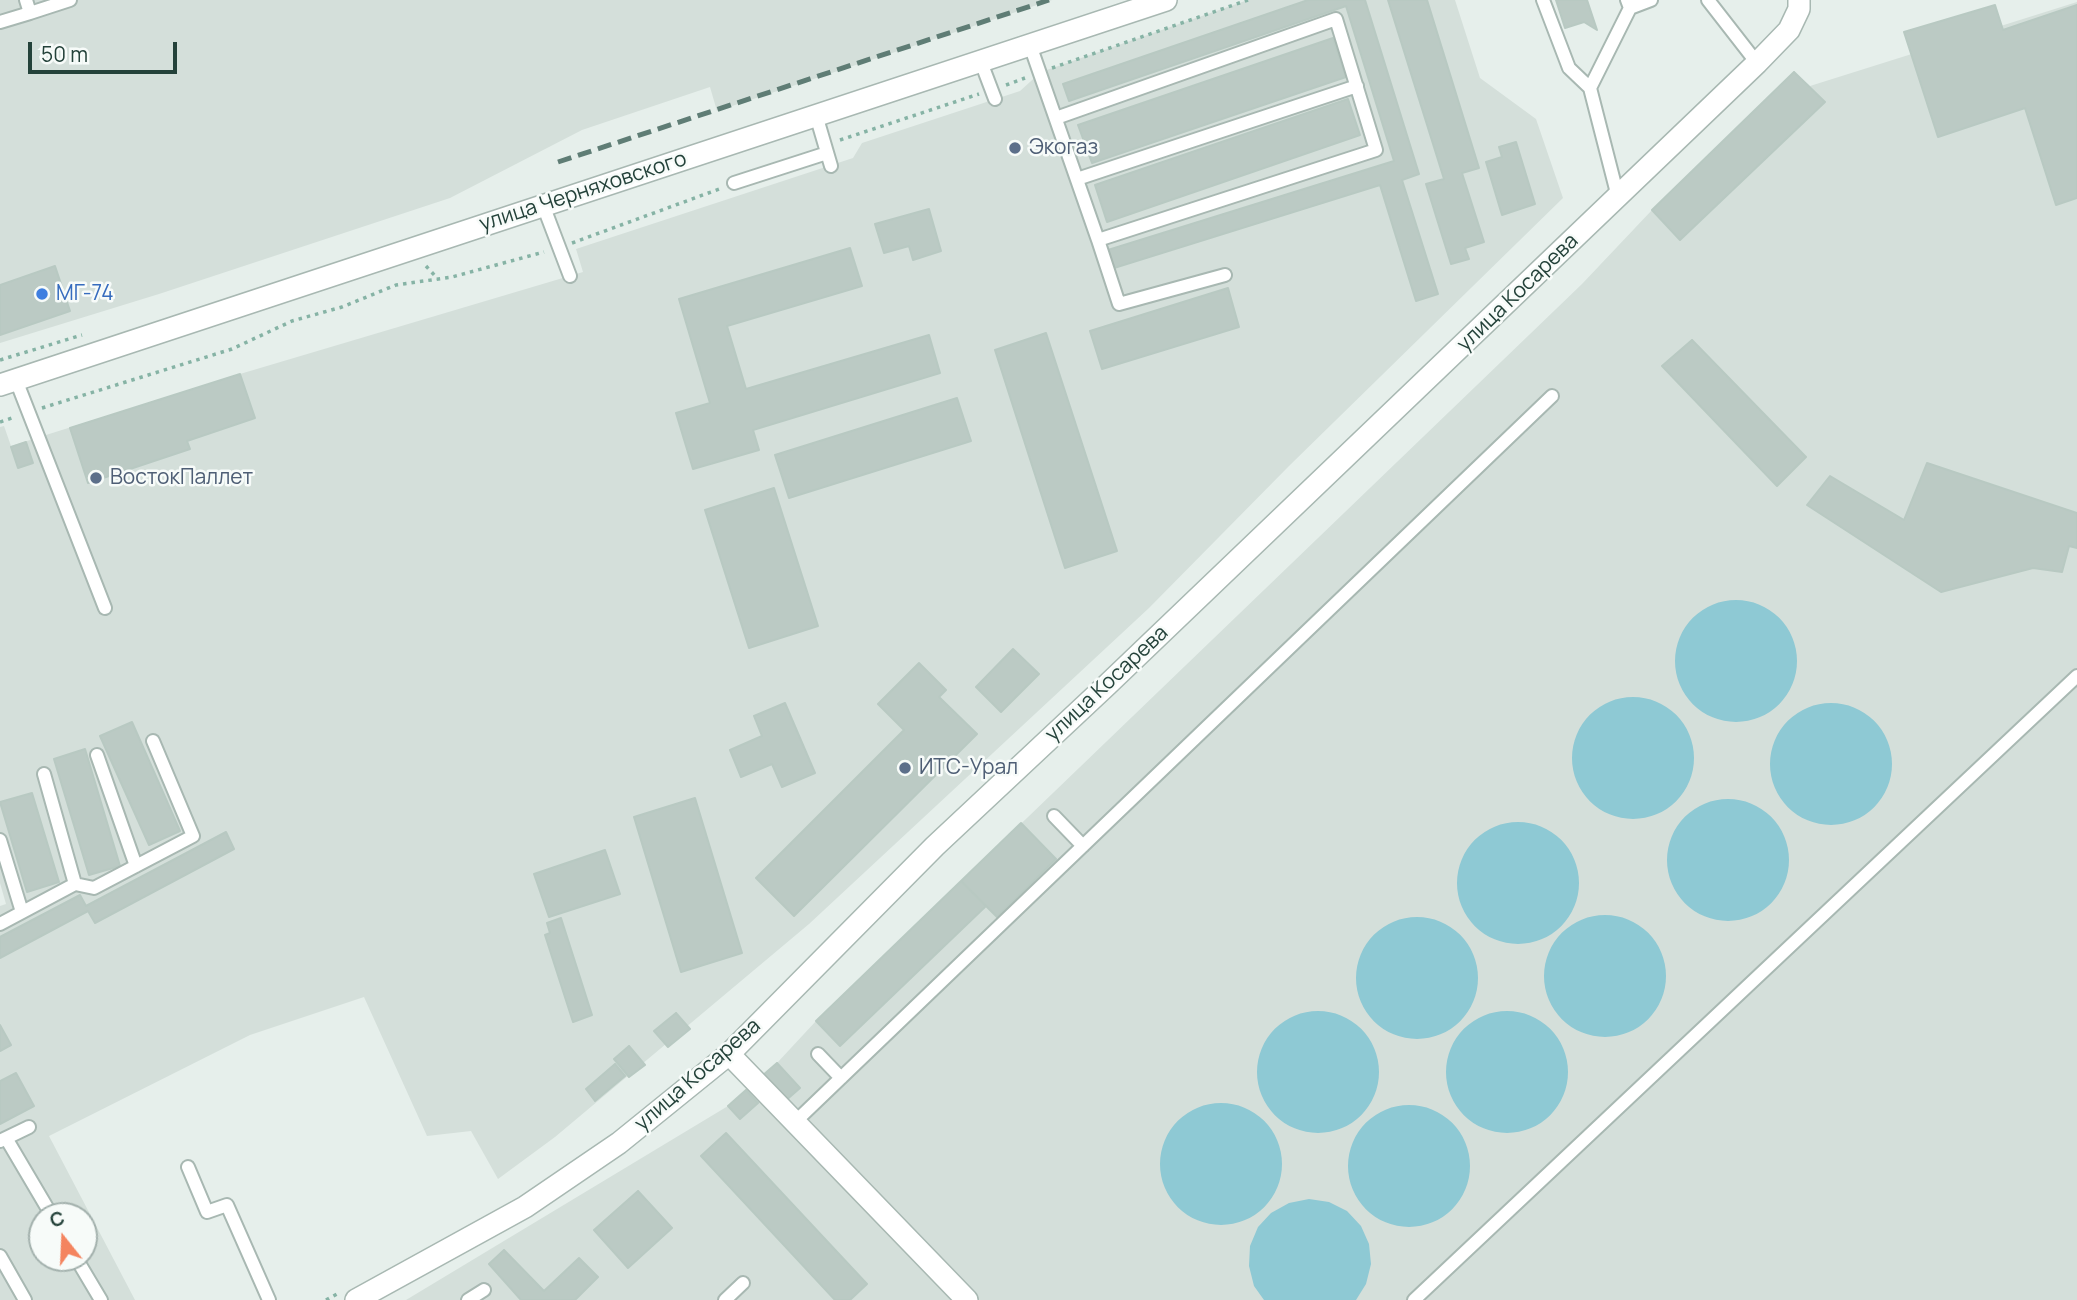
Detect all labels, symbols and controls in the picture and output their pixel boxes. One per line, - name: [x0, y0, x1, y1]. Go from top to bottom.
- scale bar: [32, 28, 180, 72]
- text: 50 m: [41, 40, 88, 68]
- place label: Экогаз: [1029, 135, 1098, 161]
- marker: Экогаз: [1007, 140, 1023, 156]
- street label: улица Черняховского: [476, 147, 690, 237]
- street label: улица Косарева: [1452, 229, 1584, 357]
- place label: МГ-74: [56, 281, 114, 307]
- marker: МГ-74: [34, 286, 50, 302]
- place label: ВостокПаллет: [110, 465, 253, 491]
- marker: ВостокПаллет: [88, 470, 104, 486]
- street label: улица Косарева: [1040, 621, 1174, 747]
- place label: ИТС-Урал: [919, 755, 1018, 781]
- marker: ИТС-Урал: [897, 760, 913, 776]
- street label: улица Косарева: [630, 1014, 766, 1136]
- north arrow: [28, 1202, 98, 1272]
- text: С: [46, 1204, 68, 1233]

